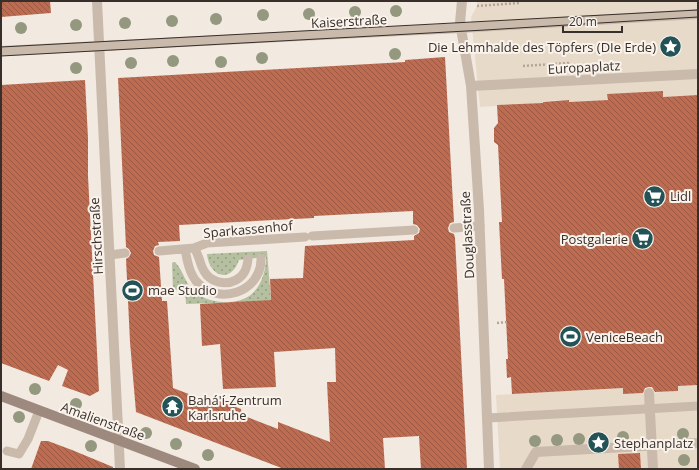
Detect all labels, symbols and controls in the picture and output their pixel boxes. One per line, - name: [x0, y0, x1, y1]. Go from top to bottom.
- scale bar: [563, 8, 622, 34]
- street label: Kaiserstraße: [311, 10, 387, 32]
- text: 20 m: [569, 13, 597, 30]
- place icon: Die Lehmhalde des Töpfers (DIe Erde): [658, 34, 684, 60]
- place label: Die Lehmhalde des Töpfers (DIe Erde): [428, 38, 656, 56]
- street label: Europaplatz: [547, 56, 621, 78]
- supermarket icon: Lidl: [642, 183, 668, 209]
- place label: Lidl: [670, 187, 691, 205]
- street label: Douglasstraße: [456, 191, 478, 279]
- street label: Hirschstraße: [85, 197, 107, 275]
- street label: Sparkassenhof: [203, 216, 294, 242]
- supermarket icon: Postgalerie: [630, 226, 656, 252]
- place label: Postgalerie: [561, 230, 628, 248]
- sports icon: mae Studio: [120, 277, 146, 303]
- place label: mae Studio: [148, 281, 217, 299]
- sports icon: VeniceBeach: [558, 324, 584, 350]
- place label: VeniceBeach: [586, 328, 663, 346]
- place label: Bahá'í-Zentrum Karlsruhe: [188, 391, 282, 424]
- temple icon: Bahá'í-Zentrum Karlsruhe: [160, 394, 186, 420]
- street label: Amalienstraße: [59, 397, 147, 445]
- place icon: Stephanplatz: [585, 430, 611, 456]
- place label: Stephanplatz: [614, 434, 693, 452]

